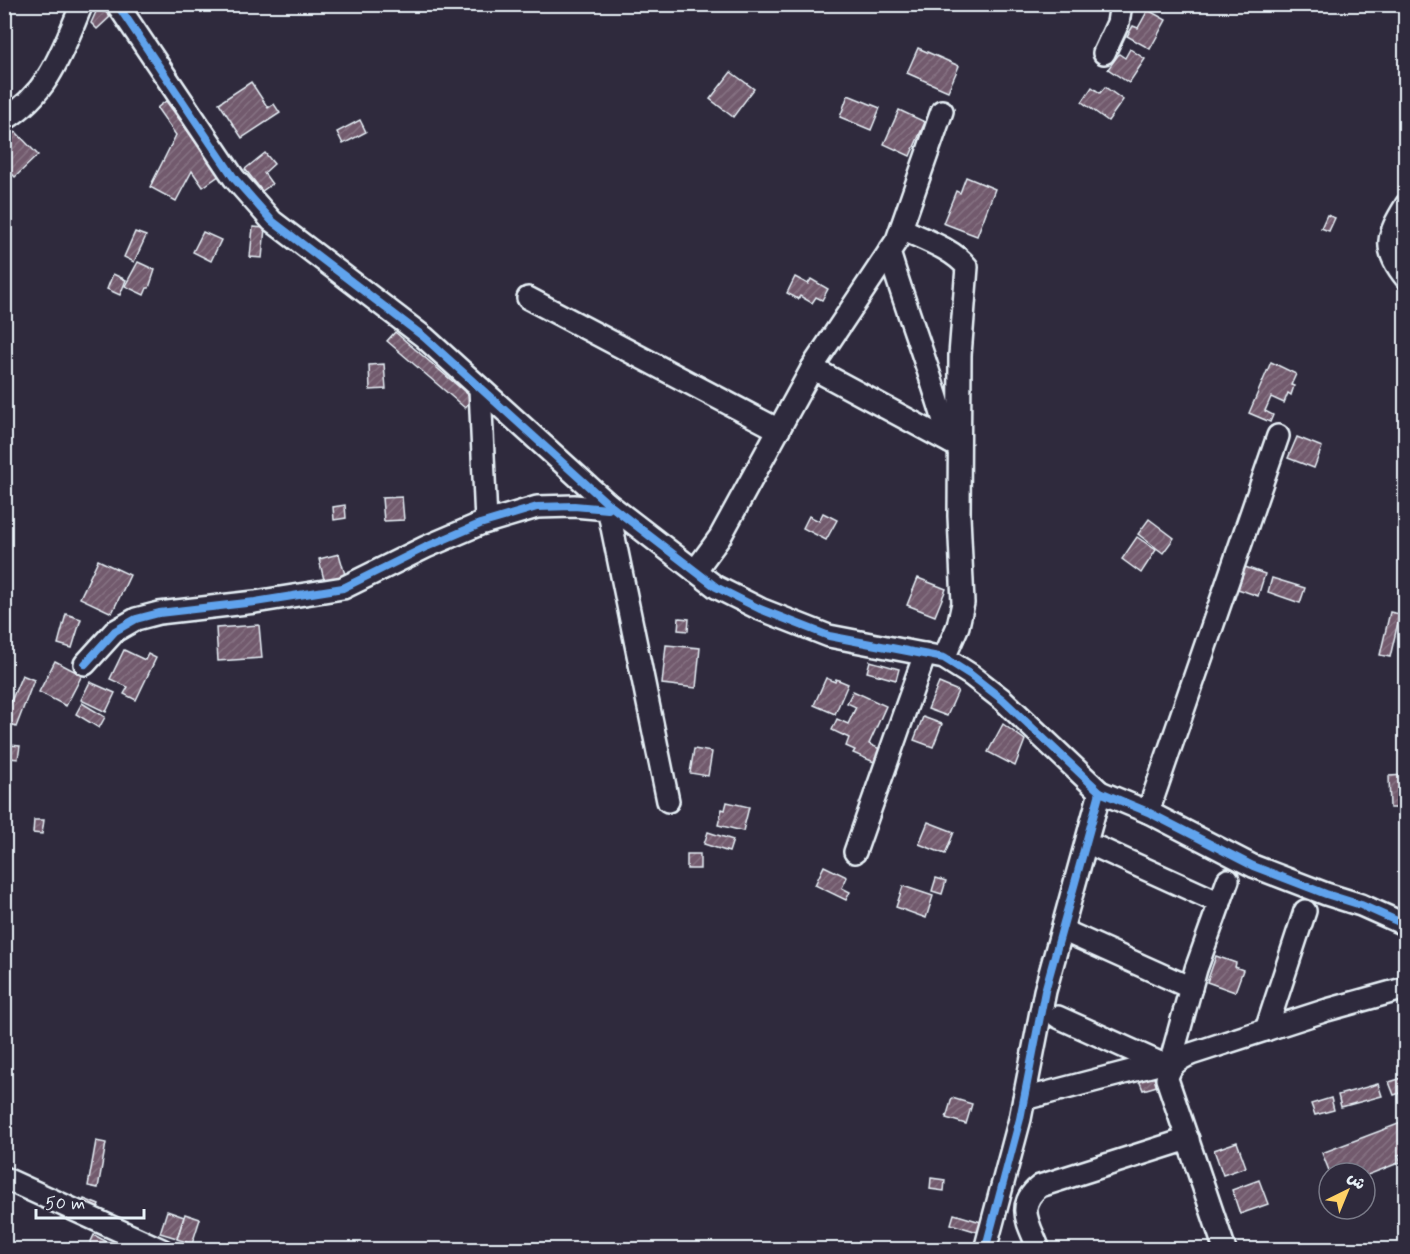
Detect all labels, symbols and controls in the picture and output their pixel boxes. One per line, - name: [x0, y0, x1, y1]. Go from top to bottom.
- north arrow: [1317, 1161, 1377, 1221]
- text: ش: [1343, 1167, 1370, 1195]
- scale bar: [36, 1182, 144, 1220]
- text: 50 m: [45, 1192, 85, 1216]

